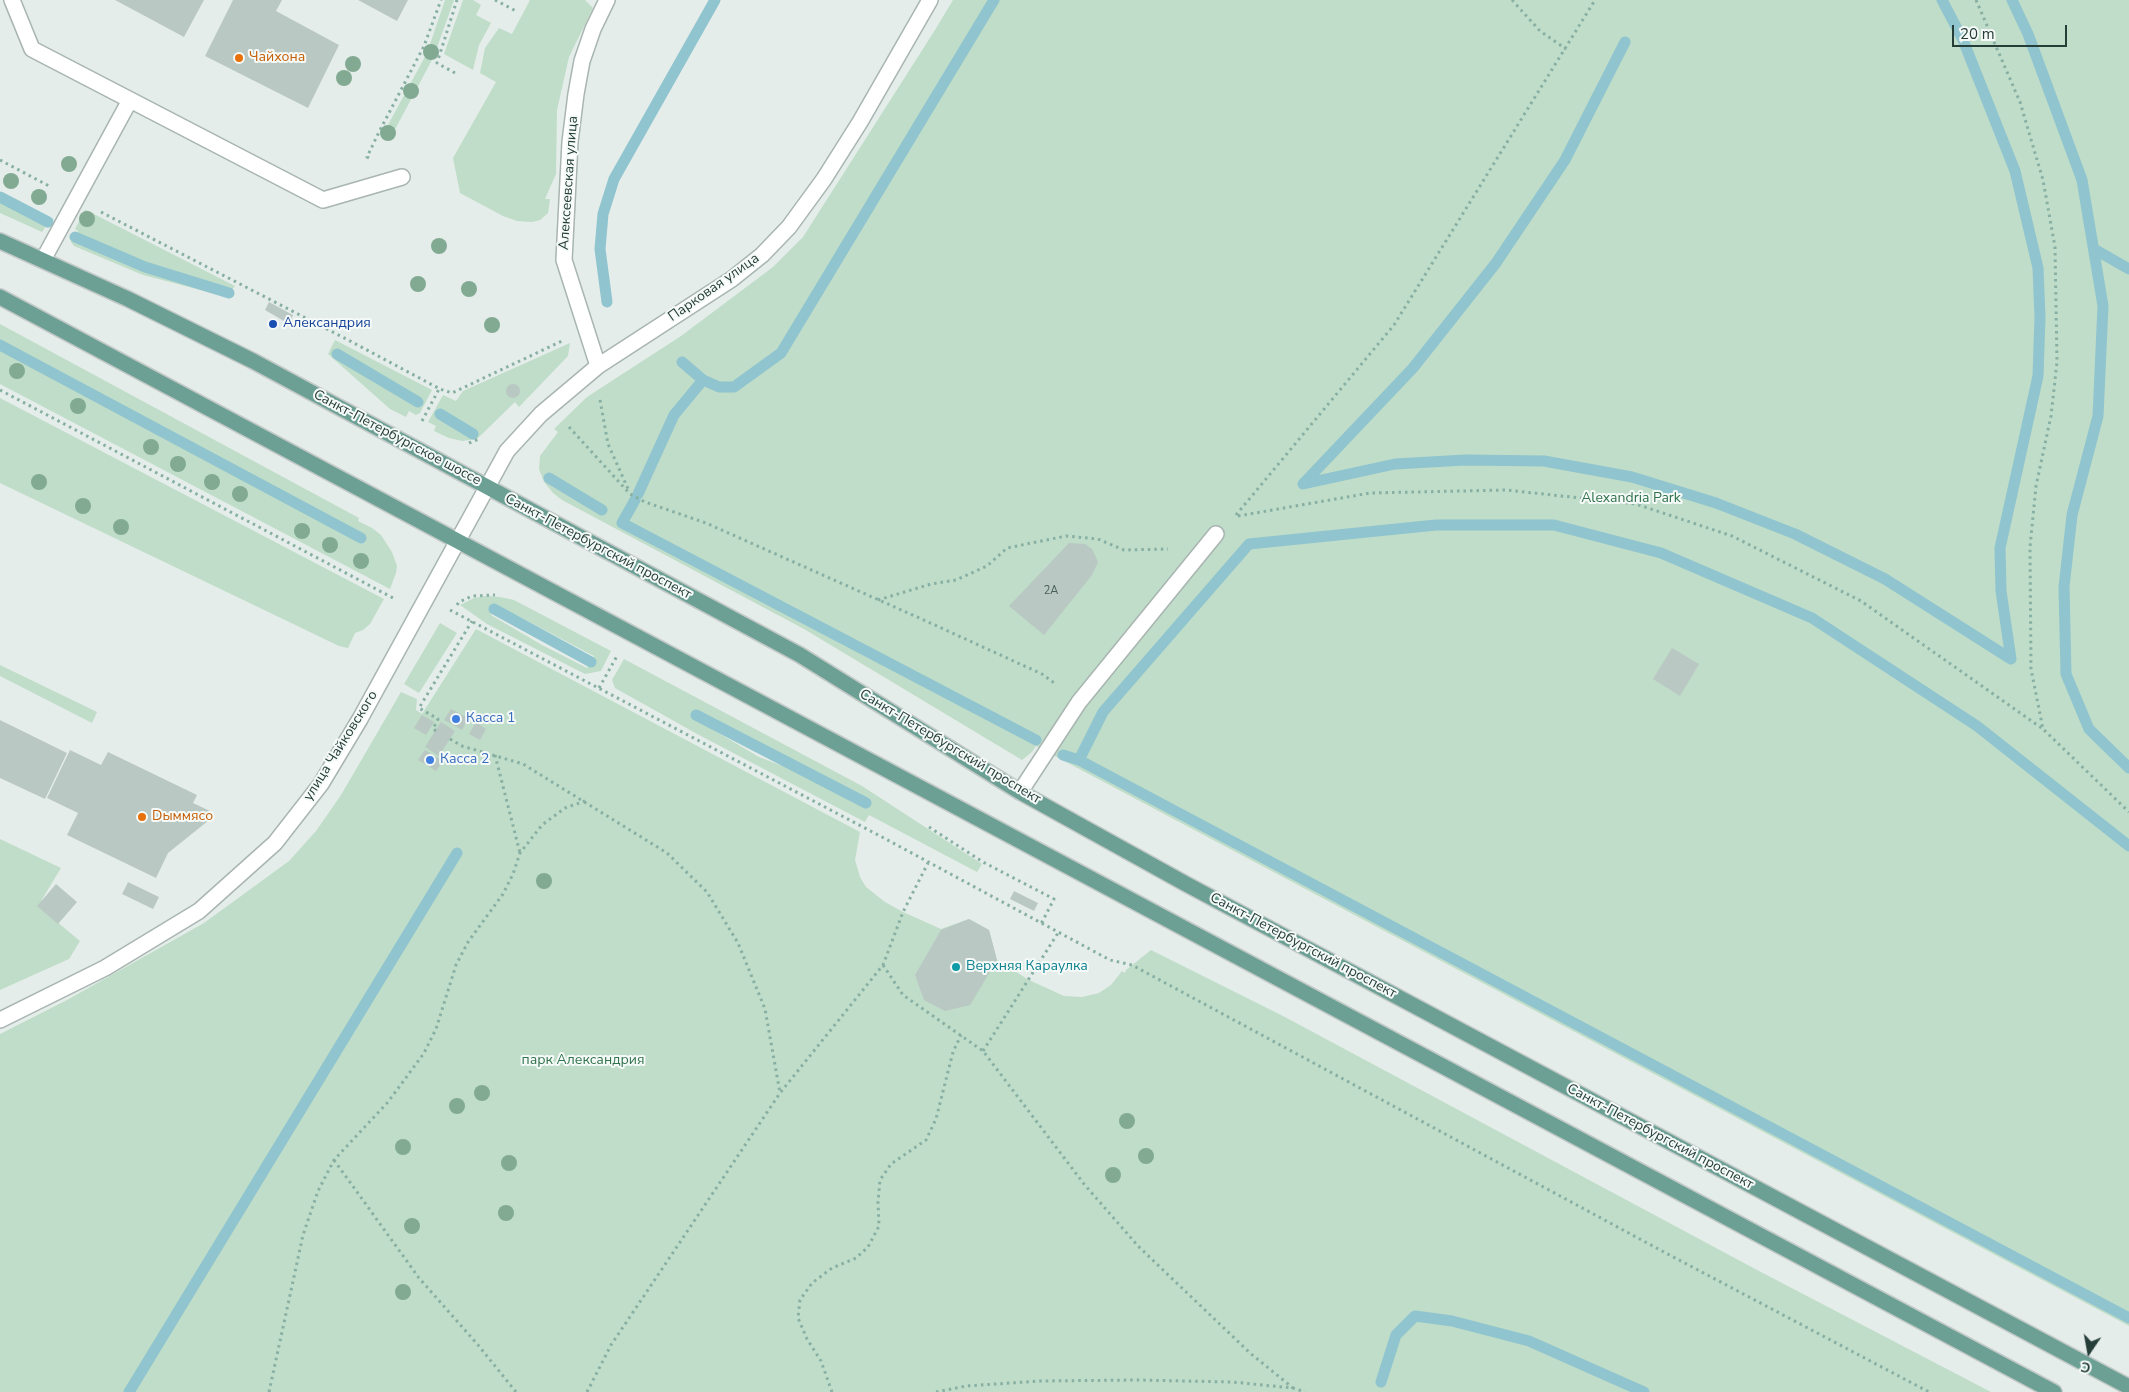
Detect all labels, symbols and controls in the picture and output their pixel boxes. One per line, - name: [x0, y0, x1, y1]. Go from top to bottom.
- scale bar: [1954, 15, 2069, 47]
- text: 20 m: [1960, 24, 1995, 44]
- place label: Чайхона: [249, 50, 305, 66]
- marker: Чайхона: [233, 52, 245, 64]
- street label: Алексеевская улица: [556, 115, 582, 251]
- street label: Парковая улица: [665, 250, 763, 326]
- place label: Александрия: [283, 316, 371, 332]
- marker: Александрия: [267, 318, 279, 330]
- street label: Санкт-Петербургское шоссе: [310, 387, 484, 489]
- street label: Санкт-Петербургский проспект: [502, 491, 694, 603]
- park label: Alexandria Park: [1581, 491, 1681, 507]
- house number: 2А: [1044, 584, 1058, 598]
- street label: Санкт-Петербургский проспект: [856, 686, 1044, 808]
- street label: улица Чайковского: [300, 688, 382, 804]
- place label: Касса 1: [466, 711, 515, 727]
- marker: Касса 1: [450, 713, 462, 725]
- place label: Касса 2: [440, 752, 489, 768]
- marker: Касса 2: [424, 754, 436, 766]
- place label: Dыммясо: [152, 809, 213, 825]
- marker: Dыммясо: [136, 811, 148, 823]
- street label: Санкт-Петербургский проспект: [1207, 890, 1399, 1002]
- place label: Верхняя Караулка: [966, 959, 1088, 975]
- marker: Верхняя Караулка: [950, 961, 962, 973]
- park label: парк Александрия: [522, 1053, 644, 1069]
- street label: Санкт-Петербургский проспект: [1564, 1081, 1756, 1193]
- north arrow: [2064, 1327, 2114, 1377]
- text: С: [2079, 1357, 2092, 1377]

